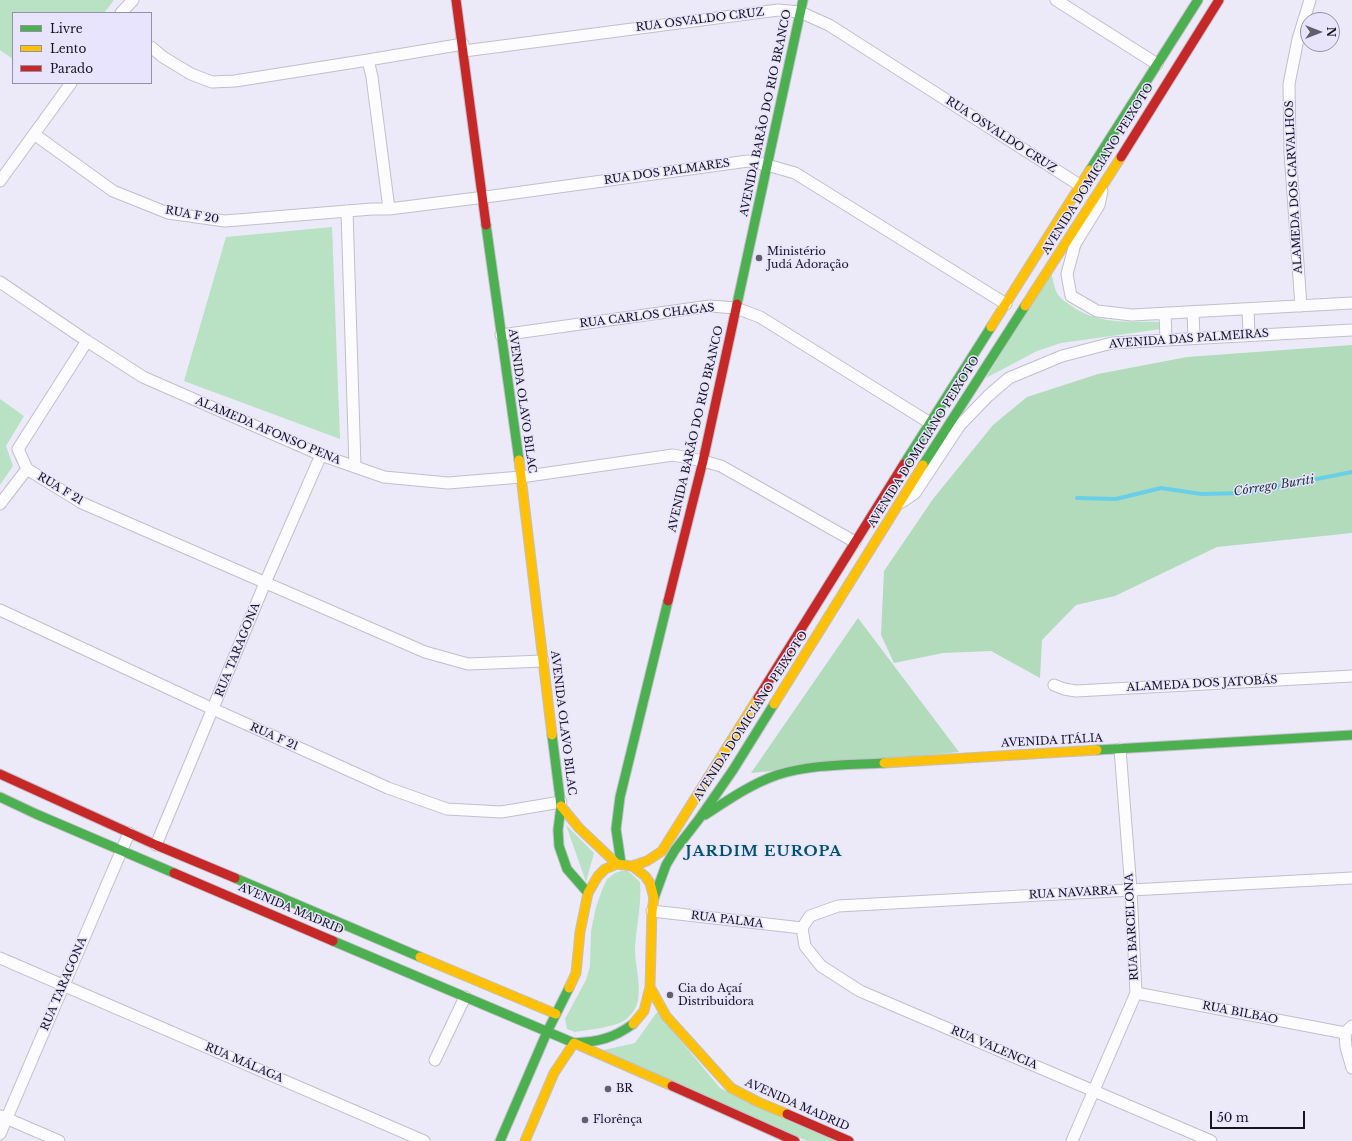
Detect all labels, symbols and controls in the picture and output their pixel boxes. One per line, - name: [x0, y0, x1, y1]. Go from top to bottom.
- street label: RUA OSVALDO CRUZ: [635, 6, 765, 34]
- street label: AVENIDA BARÃO DO RIO BRANCO: [738, 8, 794, 218]
- legend: [12, 12, 152, 84]
- north arrow: [1300, 12, 1340, 52]
- text: Livre: [50, 21, 83, 36]
- text: N: [1324, 27, 1338, 37]
- text: Lento: [50, 41, 86, 56]
- text: Parado: [50, 61, 93, 76]
- street label: AVENIDA DOMICIANO PEIXOTO: [1040, 81, 1156, 257]
- street label: RUA OSVALDO CRUZ: [943, 94, 1059, 176]
- street label: ALAMEDA DOS CARVALHOS: [1283, 100, 1305, 274]
- street label: RUA DOS PALMARES: [603, 157, 731, 187]
- street label: RUA F 20: [164, 204, 220, 226]
- place label: Ministério Judá Adoração: [767, 245, 849, 271]
- marker: Ministério Judá Adoração: [754, 253, 764, 263]
- street label: RUA CARLOS CHAGAS: [579, 301, 715, 331]
- street label: AVENIDA BARÃO DO RIO BRANCO: [666, 324, 726, 534]
- street label: AVENIDA DAS PALMEIRAS: [1109, 327, 1269, 351]
- street label: AVENIDA OLAVO BILAC: [505, 328, 539, 474]
- street label: AVENIDA DOMICIANO PEIXOTO: [866, 354, 982, 530]
- street label: ALAMEDA AFONSO PENA: [193, 394, 343, 468]
- street label: RUA F 21: [35, 470, 85, 508]
- water label: Córrego Buriti: [1233, 473, 1315, 499]
- street label: RUA TARAGONA: [213, 601, 263, 699]
- street label: AVENIDA DOMICIANO PEIXOTO: [691, 629, 811, 803]
- street label: AVENIDA OLAVO BILAC: [548, 650, 578, 796]
- street label: ALAMEDA DOS JATOBÁS: [1126, 673, 1278, 695]
- street label: RUA F 21: [248, 721, 300, 753]
- street label: AVENIDA ITÁLIA: [1001, 732, 1103, 750]
- district label: JARDIM EUROPA: [686, 843, 842, 861]
- street label: RUA BARCELONA: [1123, 873, 1141, 981]
- street label: AVENIDA MADRID: [236, 881, 346, 937]
- street label: RUA NAVARRA: [1028, 884, 1118, 902]
- street label: RUA PALMA: [690, 909, 764, 931]
- street label: RUA TARAGONA: [38, 935, 90, 1033]
- place label: Cia do Açaí Distribuidora: [678, 982, 754, 1008]
- marker: Cia do Açaí Distribuidora: [665, 990, 675, 1000]
- street label: RUA BILBAO: [1201, 999, 1279, 1027]
- street label: RUA VALENCIA: [949, 1024, 1039, 1072]
- street label: RUA MÁLAGA: [203, 1041, 285, 1085]
- street label: AVENIDA MADRID: [743, 1076, 851, 1134]
- place label: BR: [616, 1082, 633, 1096]
- marker: BR: [603, 1084, 613, 1094]
- scale bar: [1212, 1103, 1307, 1129]
- text: 50 m: [1217, 1110, 1249, 1125]
- place label: Florênça: [593, 1113, 642, 1127]
- marker: Florênça: [580, 1115, 590, 1125]

